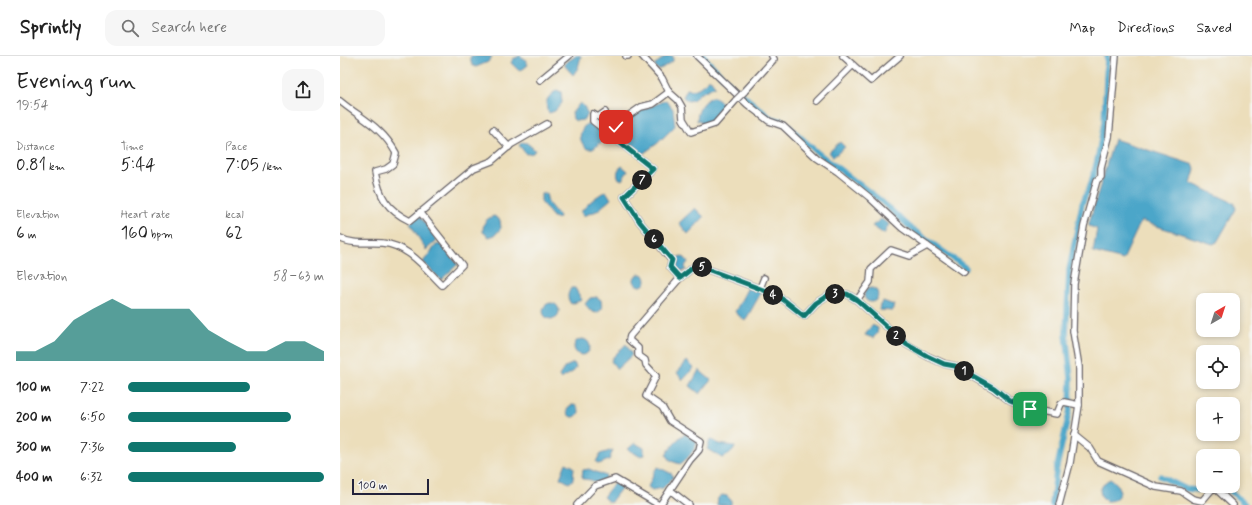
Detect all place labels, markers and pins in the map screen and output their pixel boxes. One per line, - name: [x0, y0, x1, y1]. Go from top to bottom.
- pin: [599, 110, 633, 144]
- pin: 7: [632, 170, 652, 190]
- pin: 6: [644, 229, 664, 249]
- pin: 5: [692, 257, 712, 277]
- pin: 3: [825, 284, 845, 304]
- pin: 4: [763, 285, 783, 305]
- pin: 2: [886, 326, 906, 346]
- pin: 1: [954, 361, 974, 381]
- pin: [1013, 392, 1047, 426]

